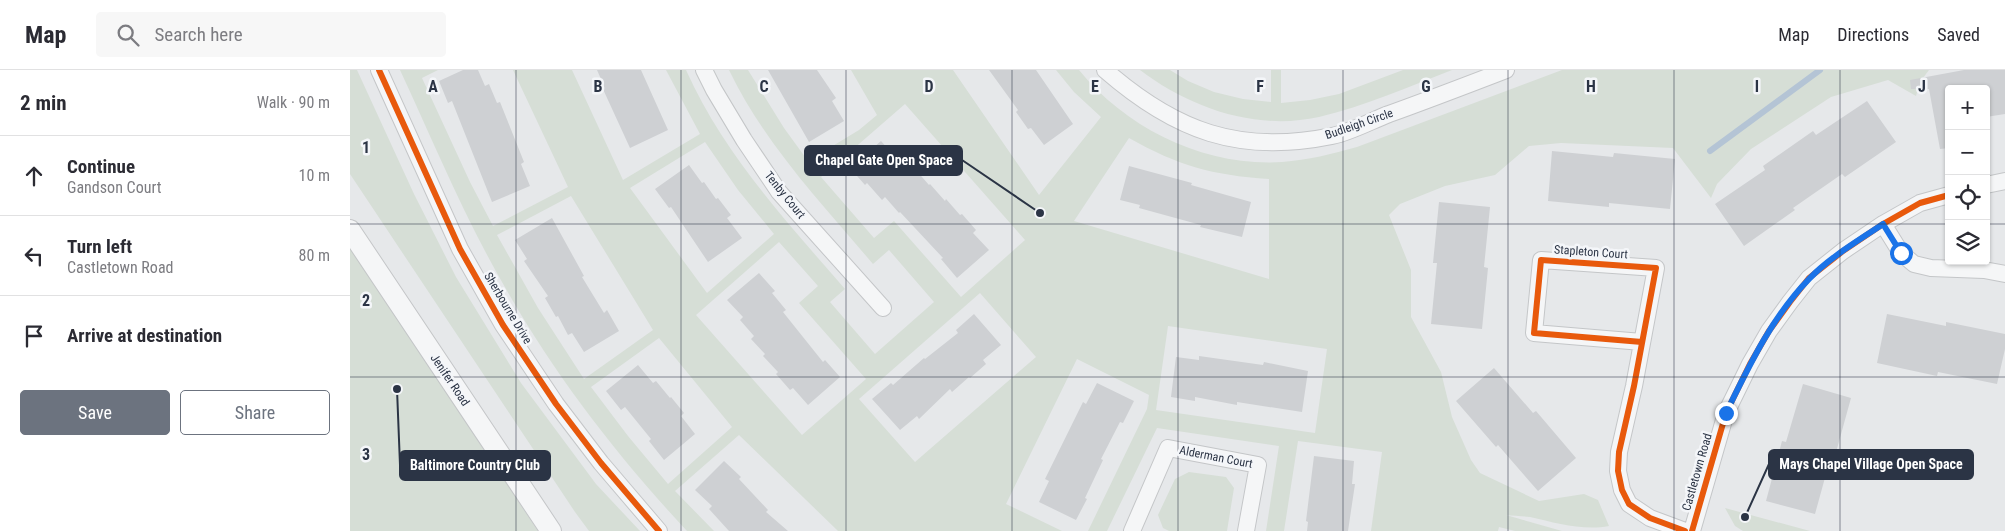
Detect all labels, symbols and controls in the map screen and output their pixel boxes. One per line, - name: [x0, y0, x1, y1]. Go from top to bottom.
- search box: [96, 12, 446, 57]
- text: Map: [25, 21, 66, 49]
- icon: search: [114, 21, 142, 49]
- text: Search here: [154, 23, 243, 46]
- text: Map: [1778, 24, 1809, 45]
- text: Directions: [1837, 24, 1909, 45]
- text: Saved: [1937, 24, 1980, 45]
- text: A: [428, 77, 438, 96]
- text: B: [594, 77, 603, 96]
- text: C: [759, 77, 769, 96]
- text: D: [924, 77, 934, 96]
- text: E: [1091, 77, 1099, 96]
- text: F: [1256, 77, 1264, 96]
- text: G: [1421, 77, 1431, 96]
- text: H: [1586, 77, 1596, 96]
- text: I: [1755, 77, 1759, 96]
- text: J: [1918, 77, 1926, 96]
- map controls: [1945, 85, 1990, 265]
- button: +: [1945, 85, 1990, 130]
- text: 2 min: [20, 91, 67, 115]
- text: Walk · 90 m: [257, 93, 330, 112]
- street label: Budleigh Circle: [1323, 106, 1395, 142]
- button: −: [1945, 130, 1990, 175]
- text: 1: [362, 138, 370, 157]
- callout: Chapel Gate Open Space: [805, 146, 962, 175]
- text: Chapel Gate Open Space: [815, 152, 953, 168]
- text: Continue: [67, 155, 135, 178]
- icon: ahead: [20, 162, 48, 190]
- text: 10 m: [298, 166, 330, 185]
- street label: Tenby Court: [762, 169, 809, 222]
- button: locate: [1945, 175, 1990, 220]
- text: Gandson Court: [67, 178, 161, 197]
- button: layers: [1945, 220, 1990, 265]
- text: Turn left: [67, 235, 132, 258]
- icon: left: [20, 242, 48, 270]
- street label: Stapleton Court: [1554, 242, 1629, 262]
- route start: [1890, 242, 1913, 265]
- text: 80 m: [298, 246, 330, 265]
- text: Castletown Road: [67, 258, 174, 277]
- street label: Sherbourne Drive: [481, 270, 535, 347]
- text: 2: [362, 291, 370, 310]
- icon: arrive: [20, 322, 48, 350]
- text: Arrive at destination: [67, 324, 222, 347]
- street label: Jenifer Road: [427, 351, 473, 409]
- button: Save: [20, 390, 170, 435]
- button: Share: [180, 390, 330, 435]
- route end: [1715, 402, 1738, 425]
- street label: Castletown Road: [1679, 432, 1715, 512]
- street label: Alderman Court: [1178, 443, 1254, 471]
- text: 3: [362, 445, 370, 464]
- callout: Mays Chapel Village Open Space: [1769, 450, 1973, 479]
- callout: Baltimore Country Club: [400, 451, 550, 480]
- text: Mays Chapel Village Open Space: [1779, 456, 1963, 472]
- text: Baltimore Country Club: [410, 457, 540, 473]

